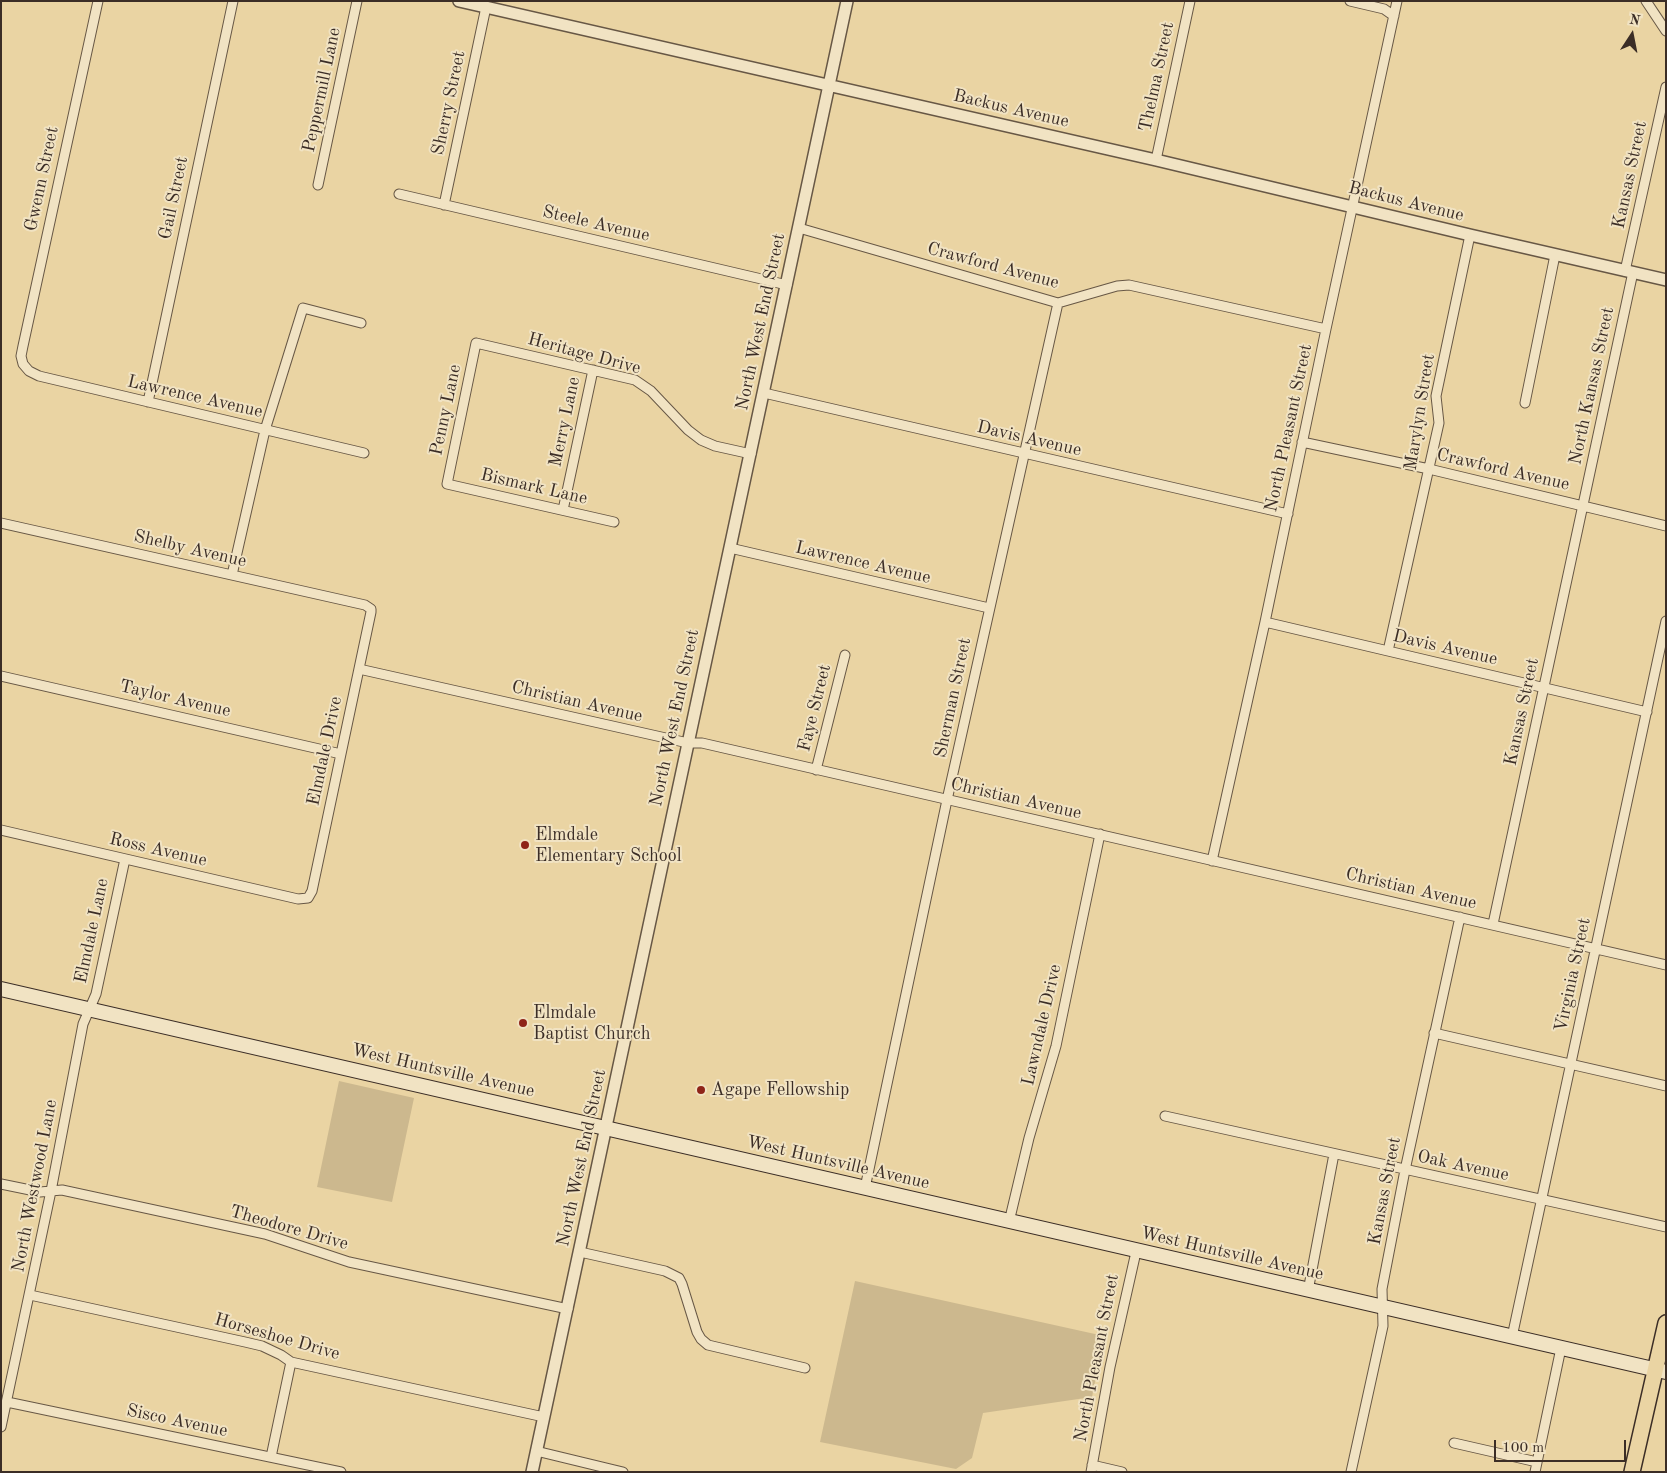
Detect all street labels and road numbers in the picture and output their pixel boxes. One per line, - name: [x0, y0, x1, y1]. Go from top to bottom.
- street label: Thelma Street: [1135, 20, 1179, 134]
- street label: Peppermill Lane: [298, 26, 346, 154]
- street label: Sherry Street: [427, 49, 471, 157]
- street label: Backus Avenue: [951, 85, 1071, 133]
- street label: Kansas Street: [1608, 119, 1652, 231]
- street label: Gwenn Street: [20, 125, 64, 233]
- street label: Gail Street: [155, 155, 193, 241]
- street label: Backus Avenue: [1346, 177, 1466, 227]
- street label: Steele Avenue: [540, 201, 652, 247]
- street label: North West End Street: [732, 231, 790, 413]
- street label: Crawford Avenue: [925, 238, 1061, 294]
- street label: North Kansas Street: [1565, 305, 1619, 467]
- street label: Heritage Drive: [525, 329, 643, 379]
- street label: North Pleasant Street: [1261, 342, 1317, 514]
- street label: Marylyn Street: [1400, 352, 1440, 472]
- street label: Penny Lane: [426, 362, 466, 458]
- street label: Lawrence Avenue: [125, 371, 265, 423]
- street label: Merry Lane: [545, 375, 585, 469]
- street label: Davis Avenue: [975, 416, 1083, 462]
- street label: Crawford Avenue: [1434, 444, 1572, 496]
- street label: Bismark Lane: [478, 464, 590, 510]
- street label: Shelby Avenue: [132, 526, 248, 572]
- street label: Lawrence Avenue: [793, 537, 933, 589]
- street label: Davis Avenue: [1391, 625, 1499, 671]
- street label: North West End Street: [646, 627, 704, 809]
- street label: Sherman Street: [930, 636, 976, 760]
- street label: Kansas Street: [1500, 656, 1544, 768]
- street label: Faye Street: [794, 662, 836, 754]
- street label: Taylor Avenue: [117, 676, 233, 722]
- street label: Christian Avenue: [509, 676, 645, 728]
- street label: Elmdale Drive: [303, 694, 347, 808]
- street label: Christian Avenue: [948, 773, 1084, 825]
- street label: Ross Avenue: [107, 828, 209, 872]
- street label: Christian Avenue: [1343, 863, 1479, 915]
- street label: Elmdale Lane: [70, 876, 114, 986]
- street label: Virginia Street: [1550, 916, 1596, 1034]
- street label: Lawndale Drive: [1018, 962, 1066, 1088]
- street label: West Huntsville Avenue: [349, 1039, 537, 1103]
- street label: North West End Street: [553, 1067, 611, 1249]
- street label: North Westwood Lane: [8, 1098, 62, 1274]
- street label: West Huntsville Avenue: [744, 1131, 932, 1195]
- street label: Kansas Street: [1364, 1135, 1406, 1247]
- street label: Oak Avenue: [1415, 1146, 1511, 1186]
- street label: Theodore Drive: [227, 1201, 351, 1255]
- street label: West Huntsville Avenue: [1138, 1222, 1326, 1286]
- street label: North Pleasant Street: [1070, 1272, 1124, 1444]
- street label: Horseshoe Drive: [212, 1309, 342, 1365]
- street label: Sisco Avenue: [124, 1400, 230, 1442]

